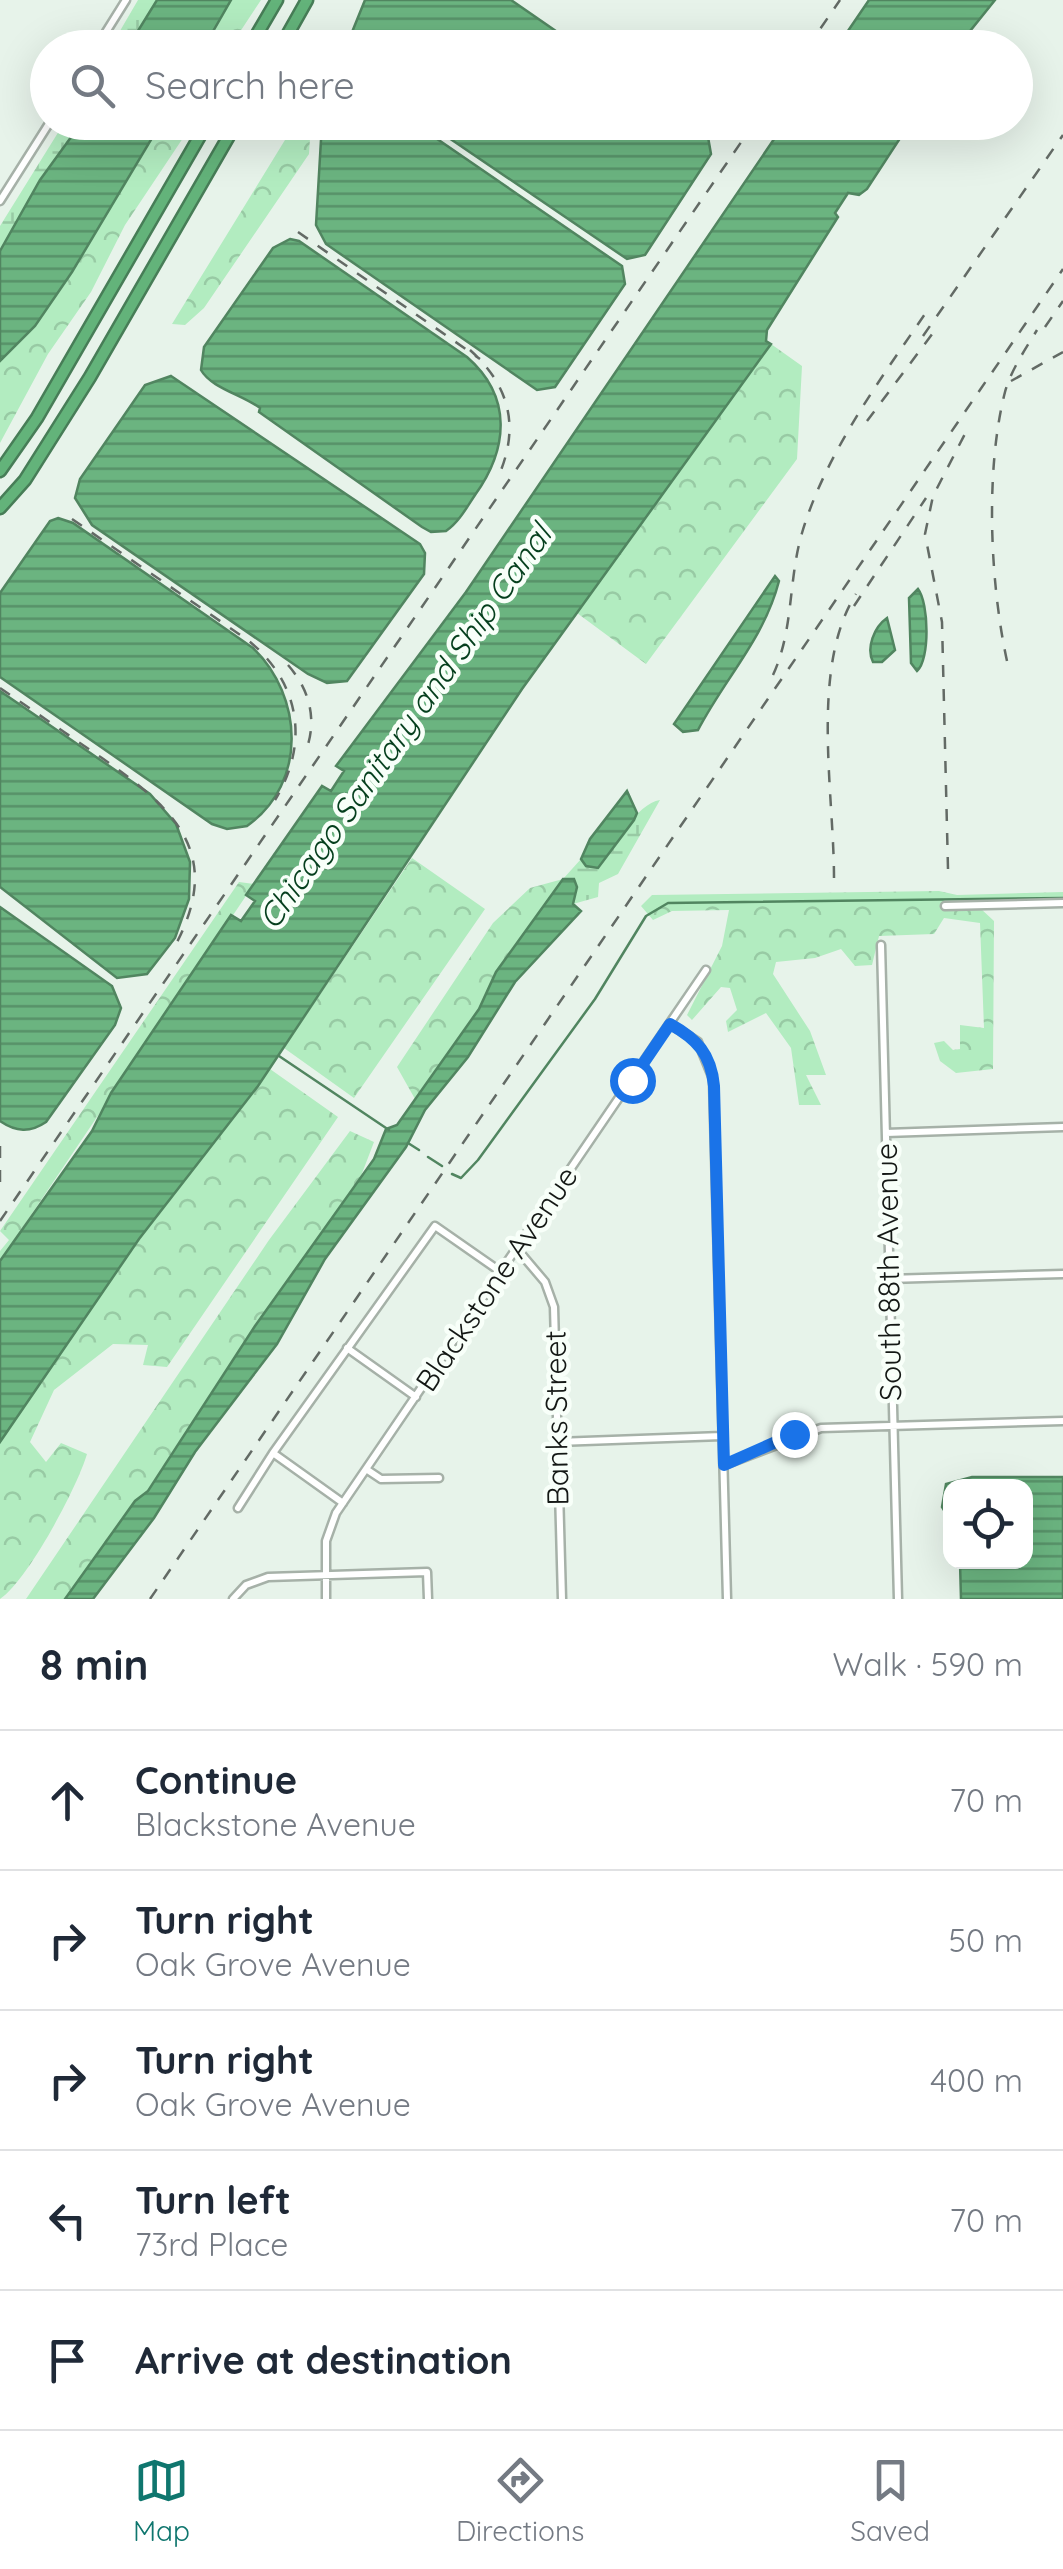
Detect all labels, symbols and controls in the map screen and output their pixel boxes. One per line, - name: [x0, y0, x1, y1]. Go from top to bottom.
- search box: [30, 30, 1033, 140]
- icon: search: [65, 58, 120, 113]
- text: Search here: [145, 61, 355, 109]
- water label: Chicago Sanitary and Ship Canal: [249, 514, 562, 936]
- route start: [610, 1058, 656, 1104]
- street label: South 88th Avenue: [867, 1143, 909, 1401]
- street label: Blackstone Avenue: [407, 1159, 586, 1398]
- street label: Banks Street: [535, 1330, 577, 1506]
- route end: [772, 1412, 818, 1458]
- map controls: [943, 1479, 1033, 1569]
- button: locate: [943, 1479, 1033, 1569]
- text: 8 min: [40, 1638, 148, 1691]
- text: Walk · 590 m: [833, 1644, 1023, 1684]
- text: Continue: [135, 1756, 297, 1804]
- icon: ahead: [40, 1773, 95, 1828]
- text: 70 m: [950, 1780, 1023, 1820]
- text: Blackstone Avenue: [135, 1804, 416, 1844]
- text: Turn right: [135, 1896, 314, 1944]
- icon: right: [40, 1913, 95, 1968]
- text: 50 m: [949, 1920, 1023, 1960]
- text: Oak Grove Avenue: [135, 1944, 411, 1984]
- text: Turn right: [135, 2036, 314, 2084]
- icon: right: [40, 2053, 95, 2108]
- text: 400 m: [930, 2060, 1023, 2100]
- text: Oak Grove Avenue: [135, 2084, 411, 2124]
- text: Turn left: [135, 2176, 291, 2224]
- icon: left: [40, 2193, 95, 2248]
- text: 70 m: [950, 2200, 1023, 2240]
- text: 73rd Place: [135, 2224, 288, 2264]
- icon: arrive: [40, 2333, 95, 2388]
- text: Arrive at destination: [135, 2336, 512, 2384]
- tab: Map: [133, 2453, 190, 2548]
- tab: Directions: [456, 2453, 584, 2548]
- tab: Saved: [850, 2453, 930, 2548]

